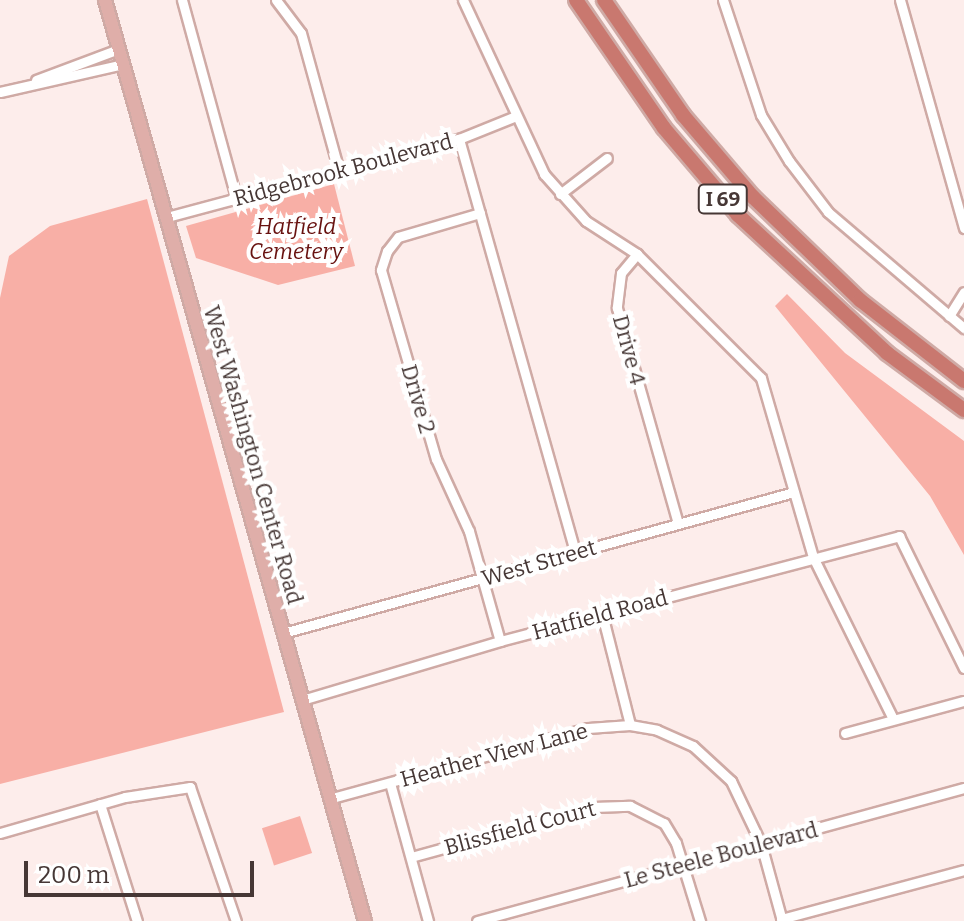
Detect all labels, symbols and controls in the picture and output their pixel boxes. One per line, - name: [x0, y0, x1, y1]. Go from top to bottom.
- street label: Ridgebrook Boulevard: [231, 128, 455, 212]
- road number: I 69: [697, 183, 749, 215]
- park label: Hatfield Cemetery: [249, 213, 343, 264]
- street label: West Washington Center Road: [198, 303, 308, 607]
- street label: Drive 4: [607, 312, 651, 388]
- street label: Drive 2: [396, 361, 440, 437]
- street label: West Street: [479, 534, 599, 592]
- street label: Hatfield Road: [529, 584, 671, 646]
- street label: Heather View Lane: [397, 717, 591, 793]
- street label: Blissfield Court: [441, 795, 599, 861]
- street label: Le Steele Boulevard: [621, 816, 821, 894]
- scale bar: [28, 845, 258, 895]
- text: 200 m: [38, 861, 110, 889]

